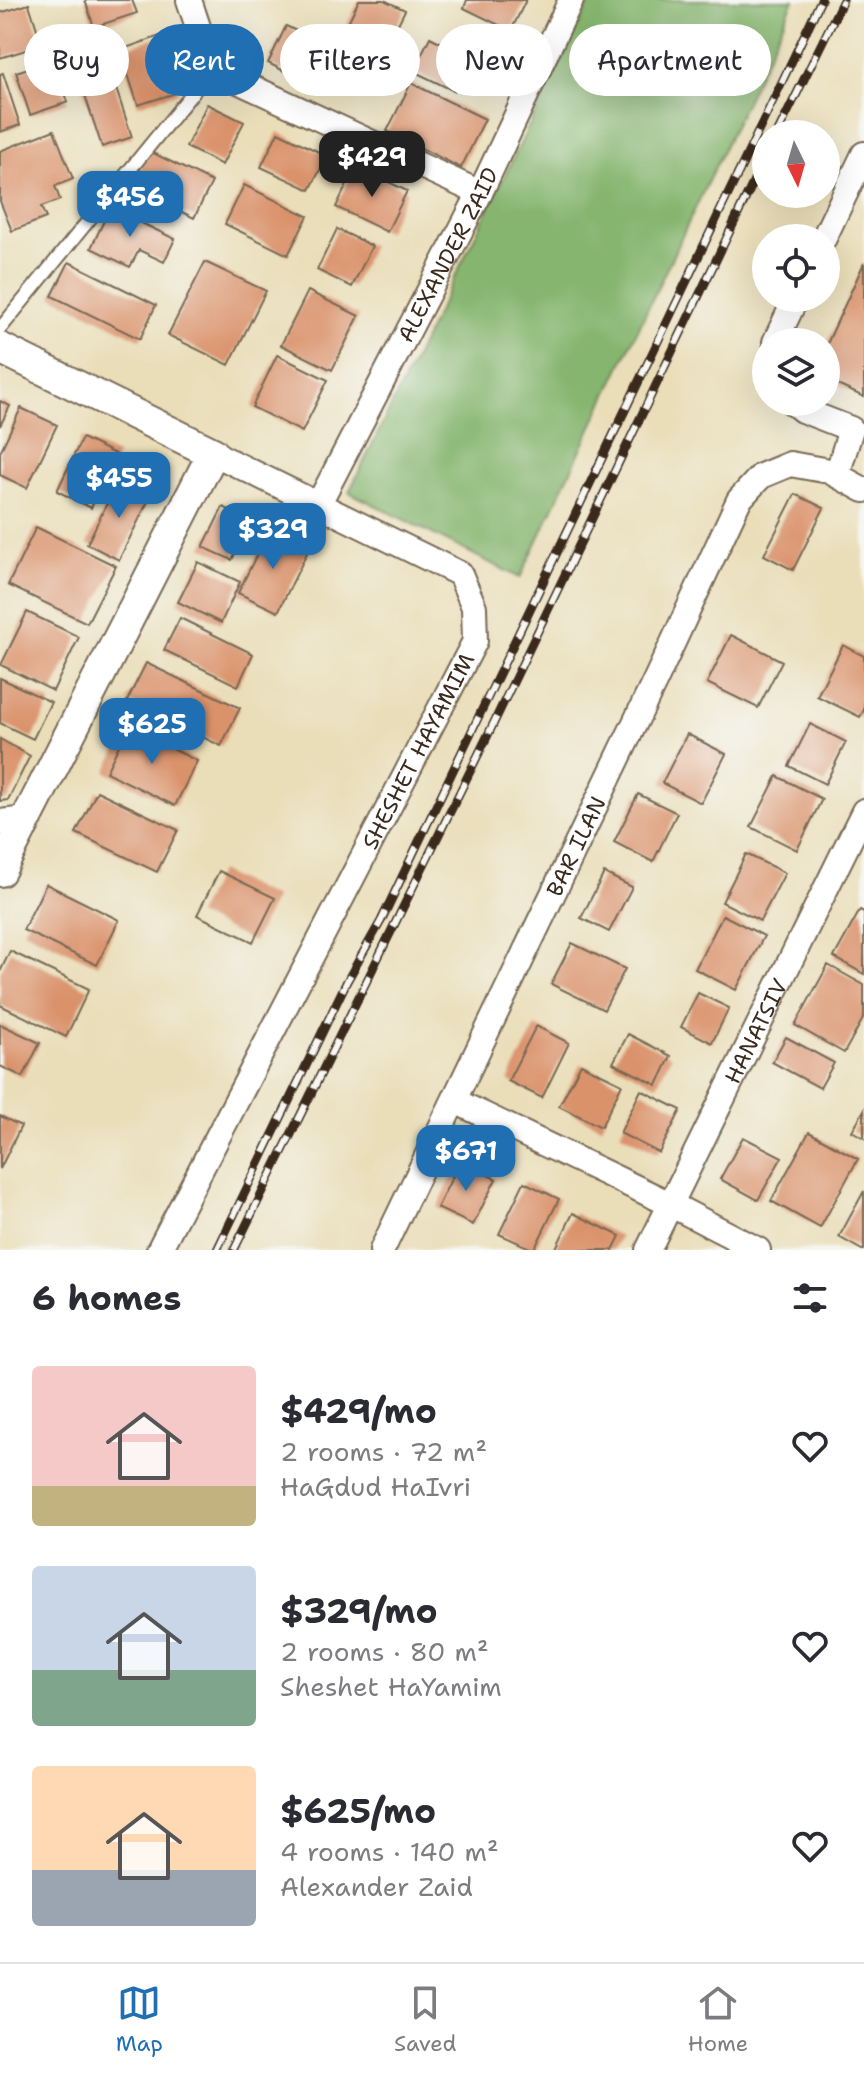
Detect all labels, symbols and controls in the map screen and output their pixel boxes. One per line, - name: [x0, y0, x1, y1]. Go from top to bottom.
- chip: Buy: [24, 24, 129, 96]
- chip: Rent: [145, 24, 264, 96]
- chip: Filters: [280, 24, 420, 96]
- chip: New: [436, 24, 553, 96]
- chip: Apartment: [569, 24, 771, 96]
- north arrow: [752, 120, 840, 208]
- map controls: [752, 120, 840, 416]
- pin: $429: [325, 131, 419, 199]
- text: $429: [337, 139, 407, 174]
- street label: ALEXANDER ZAID: [391, 162, 505, 347]
- pin: $456: [83, 171, 177, 239]
- text: $456: [95, 179, 165, 214]
- button: locate: [752, 224, 840, 312]
- button: layers: [752, 328, 840, 416]
- pin: $455: [72, 452, 166, 520]
- text: $455: [85, 460, 153, 495]
- pin: $329: [226, 503, 320, 571]
- text: $329: [238, 511, 308, 546]
- street label: SHESHET HAYAMIM: [355, 648, 481, 854]
- pin: $625: [105, 698, 199, 766]
- text: $625: [117, 706, 187, 741]
- street label: BAR ILAN: [539, 791, 612, 901]
- street label: HANATSIV: [718, 974, 794, 1088]
- pin: $671: [419, 1125, 513, 1193]
- text: $671: [434, 1133, 498, 1168]
- text: 6 homes: [32, 1275, 181, 1321]
- icon: filters: [788, 1276, 832, 1320]
- text: $429/mo: [280, 1388, 437, 1434]
- icon: home: [96, 1398, 192, 1494]
- icon: heart: [788, 1424, 832, 1468]
- text: 2 rooms · 72 m²: [280, 1434, 487, 1469]
- text: HaGdud HaIvri: [280, 1469, 471, 1504]
- text: $329/mo: [280, 1588, 438, 1634]
- icon: home: [96, 1598, 192, 1694]
- icon: heart: [788, 1624, 832, 1668]
- text: 2 rooms · 80 m²: [280, 1634, 489, 1669]
- text: Sheshet HaYamim: [280, 1669, 502, 1704]
- text: $625/mo: [280, 1788, 436, 1834]
- icon: home: [96, 1798, 192, 1894]
- icon: heart: [788, 1824, 832, 1868]
- text: 4 rooms · 140 m²: [280, 1834, 499, 1869]
- text: Alexander Zaid: [280, 1869, 473, 1904]
- tab: Map: [116, 1981, 163, 2058]
- tab: Saved: [394, 1981, 457, 2058]
- tab: Home: [688, 1981, 748, 2058]

